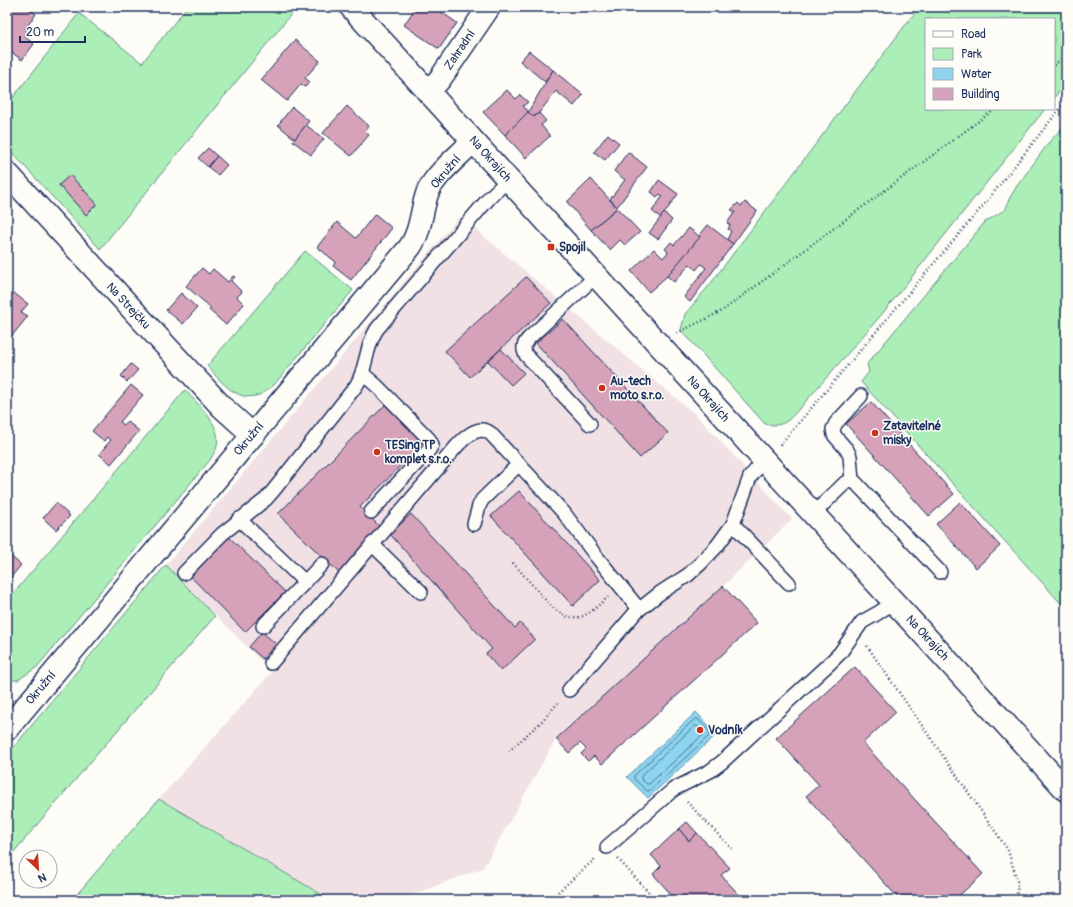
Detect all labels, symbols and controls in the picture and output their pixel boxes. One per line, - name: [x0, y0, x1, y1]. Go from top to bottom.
- scale bar: [20, 18, 85, 44]
- legend: [925, 18, 1055, 110]
- text: 20 m: [26, 25, 55, 40]
- street label: Zahradní: [441, 27, 479, 73]
- text: Road: [961, 27, 986, 42]
- text: Park: [961, 47, 982, 62]
- text: Water: [961, 67, 992, 82]
- text: Building: [961, 87, 1000, 102]
- street label: Na Okrajích: [465, 133, 515, 185]
- street label: Okružní: [428, 152, 464, 192]
- place label: Spojil: [559, 240, 586, 255]
- marker: Spojil: [546, 242, 556, 252]
- street label: Na Strejčku: [103, 280, 153, 332]
- street label: Na Okrajích: [683, 373, 733, 425]
- place label: Au-tech moto s.r.o.: [610, 374, 665, 403]
- marker: Au-tech moto s.r.o.: [597, 383, 607, 393]
- street label: Okružní: [231, 419, 267, 459]
- place label: Zatavitelné misky: [883, 419, 942, 448]
- marker: Zatavitelné misky: [870, 428, 880, 438]
- place label: TESing TP komplet s.r.o.: [384, 438, 452, 467]
- marker: TESing TP komplet s.r.o.: [372, 447, 382, 457]
- street label: Na Okrajích: [902, 612, 952, 664]
- street label: Okružní: [23, 668, 59, 708]
- place label: Vodník: [708, 723, 744, 738]
- marker: Vodník: [695, 725, 705, 735]
- north arrow: [18, 849, 58, 889]
- text: N: [35, 870, 48, 885]

